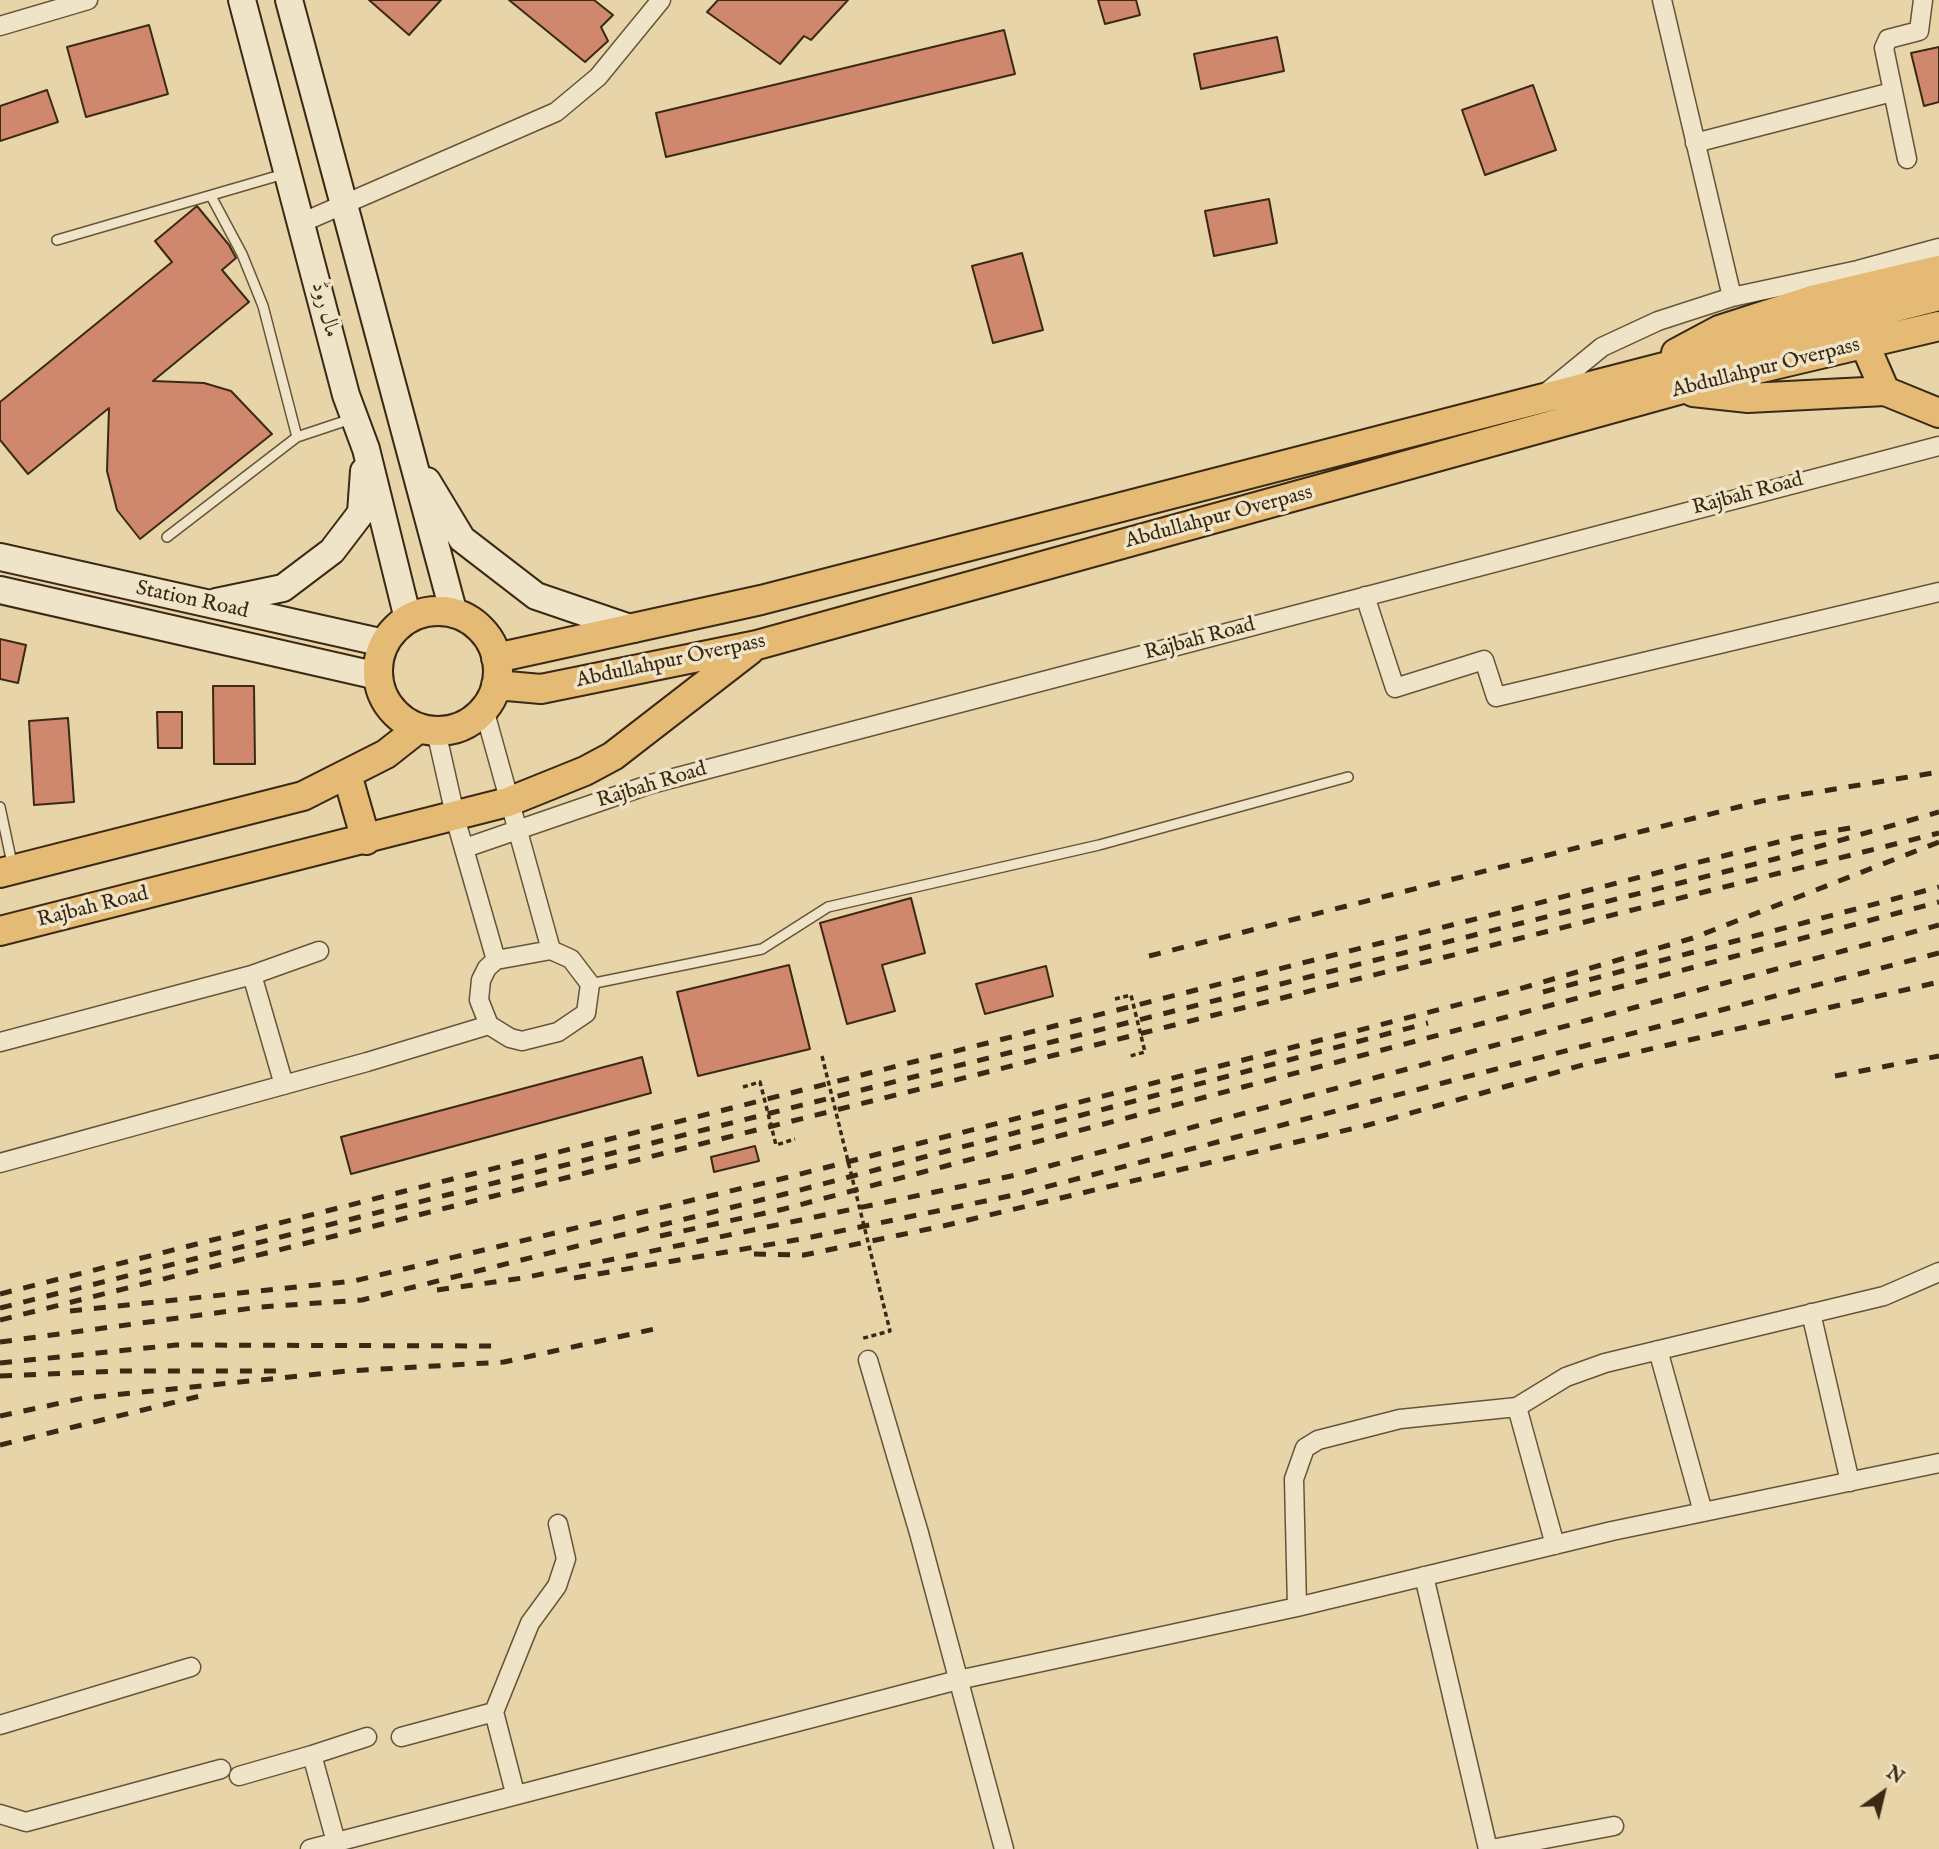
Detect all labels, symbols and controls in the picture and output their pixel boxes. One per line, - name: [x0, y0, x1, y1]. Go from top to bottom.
- street label: مال روڈ: [305, 279, 343, 341]
- street label: Abdullahpur Overpass: [1669, 333, 1863, 405]
- street label: Rajbah Road: [1690, 468, 1806, 522]
- street label: Abdullahpur Overpass: [1123, 481, 1315, 555]
- street label: Station Road: [134, 577, 250, 625]
- street label: Rajbah Road: [1142, 613, 1258, 667]
- street label: Abdullahpur Overpass: [574, 630, 768, 694]
- street label: Rajbah Road: [594, 757, 710, 815]
- street label: Rajbah Road: [35, 882, 151, 934]
- north arrow: [1848, 1758, 1918, 1828]
- text: N: [1881, 1761, 1908, 1790]

